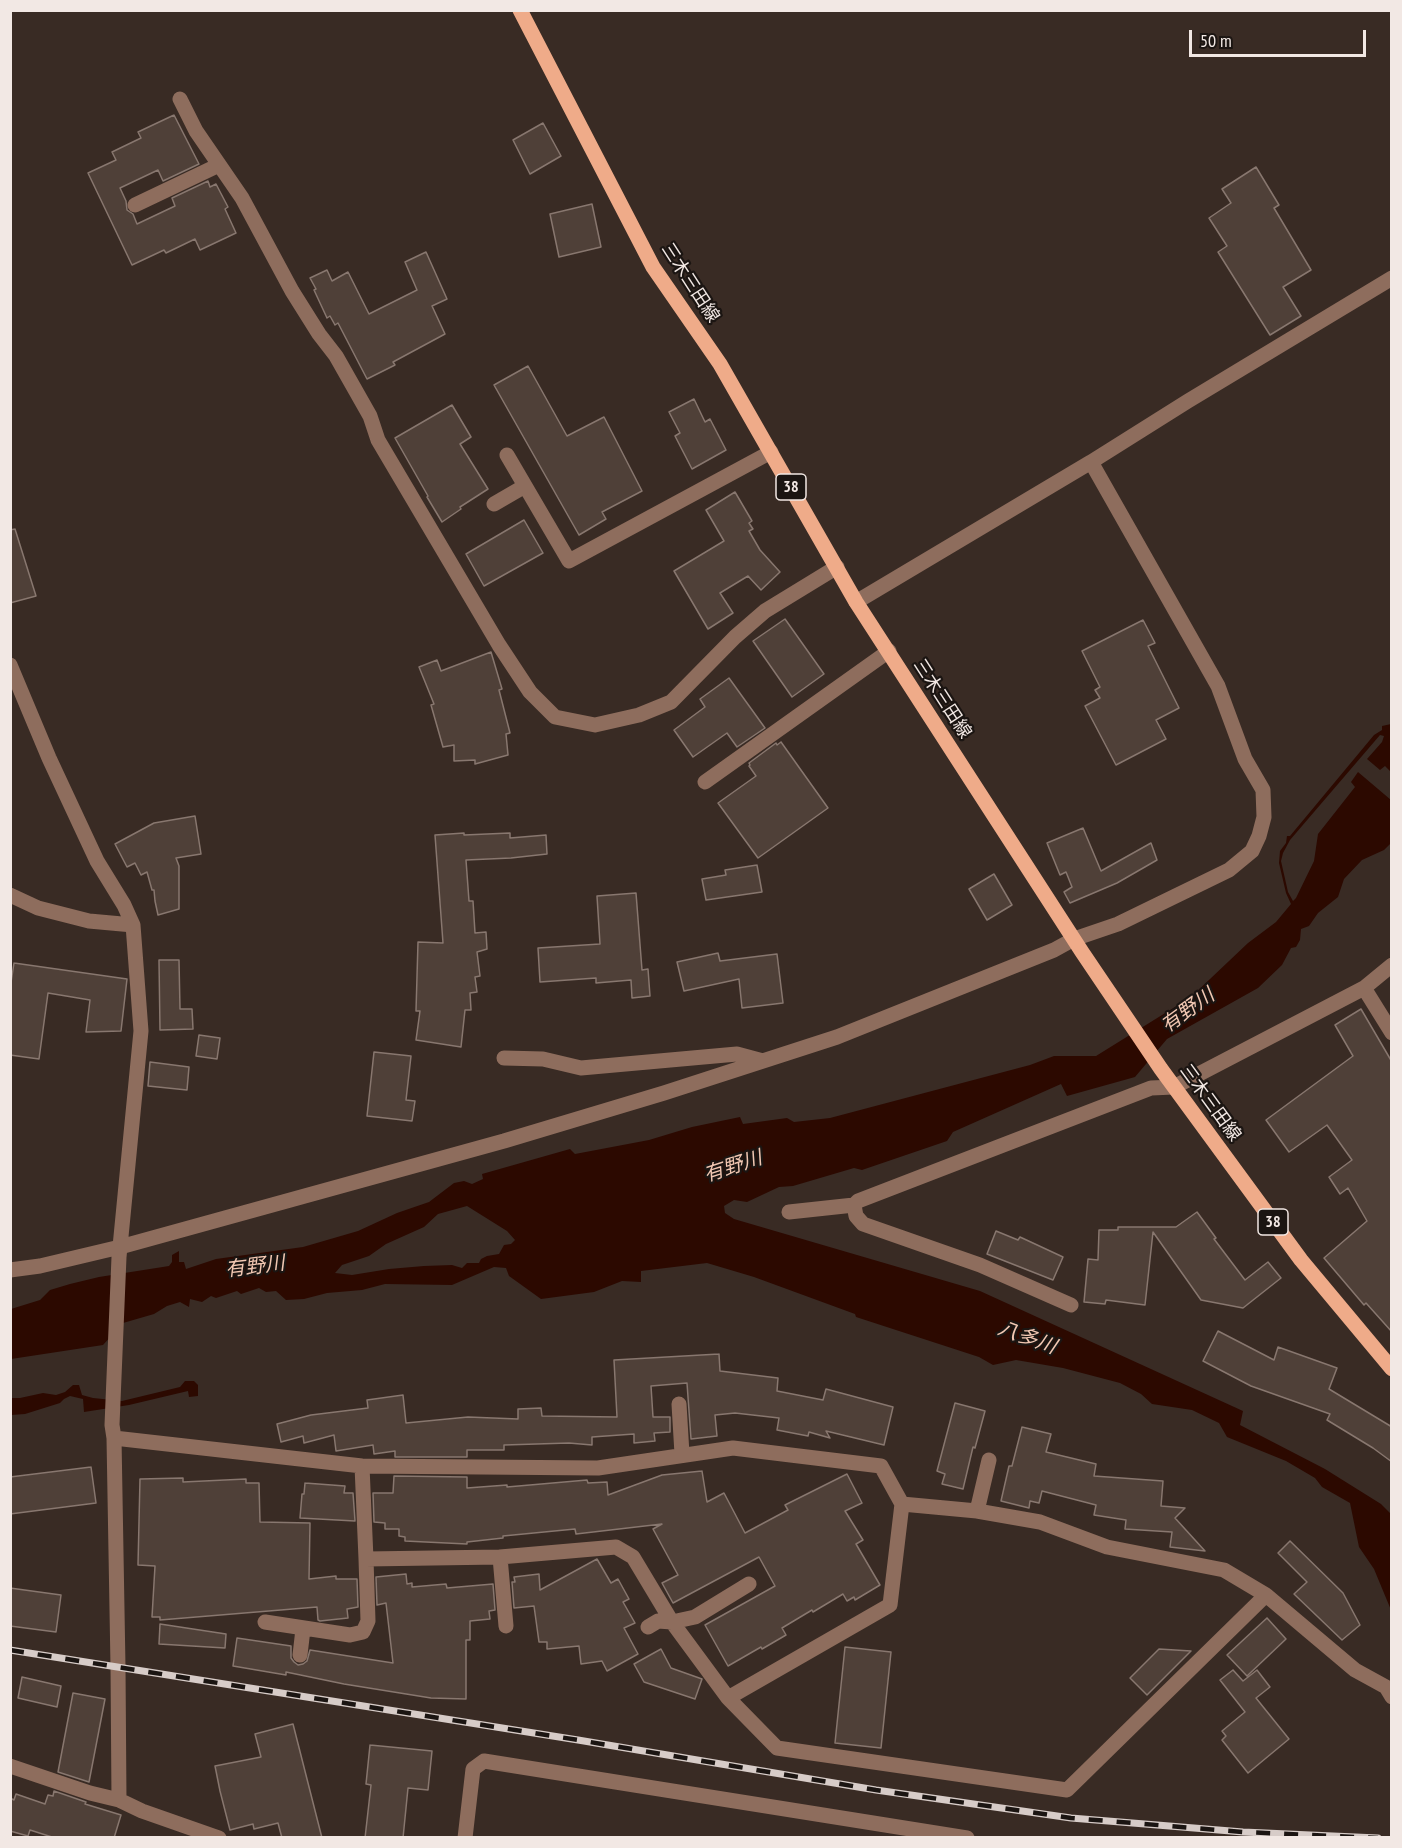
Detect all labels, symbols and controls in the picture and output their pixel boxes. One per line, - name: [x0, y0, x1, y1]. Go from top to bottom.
- scale bar: [1192, 18, 1369, 56]
- text: 50 m: [1200, 29, 1232, 52]
- street label: 三木三田線: [656, 239, 724, 327]
- road number: 38: [776, 474, 806, 500]
- street label: 三木三田線: [908, 655, 976, 743]
- water label: 有野川: [1157, 984, 1219, 1038]
- street label: 三木三田線: [1175, 1060, 1245, 1146]
- water label: 有野川: [701, 1146, 765, 1188]
- road number: 38: [1258, 1209, 1288, 1235]
- water label: 有野川: [224, 1251, 286, 1283]
- water label: 八多川: [995, 1316, 1059, 1360]

